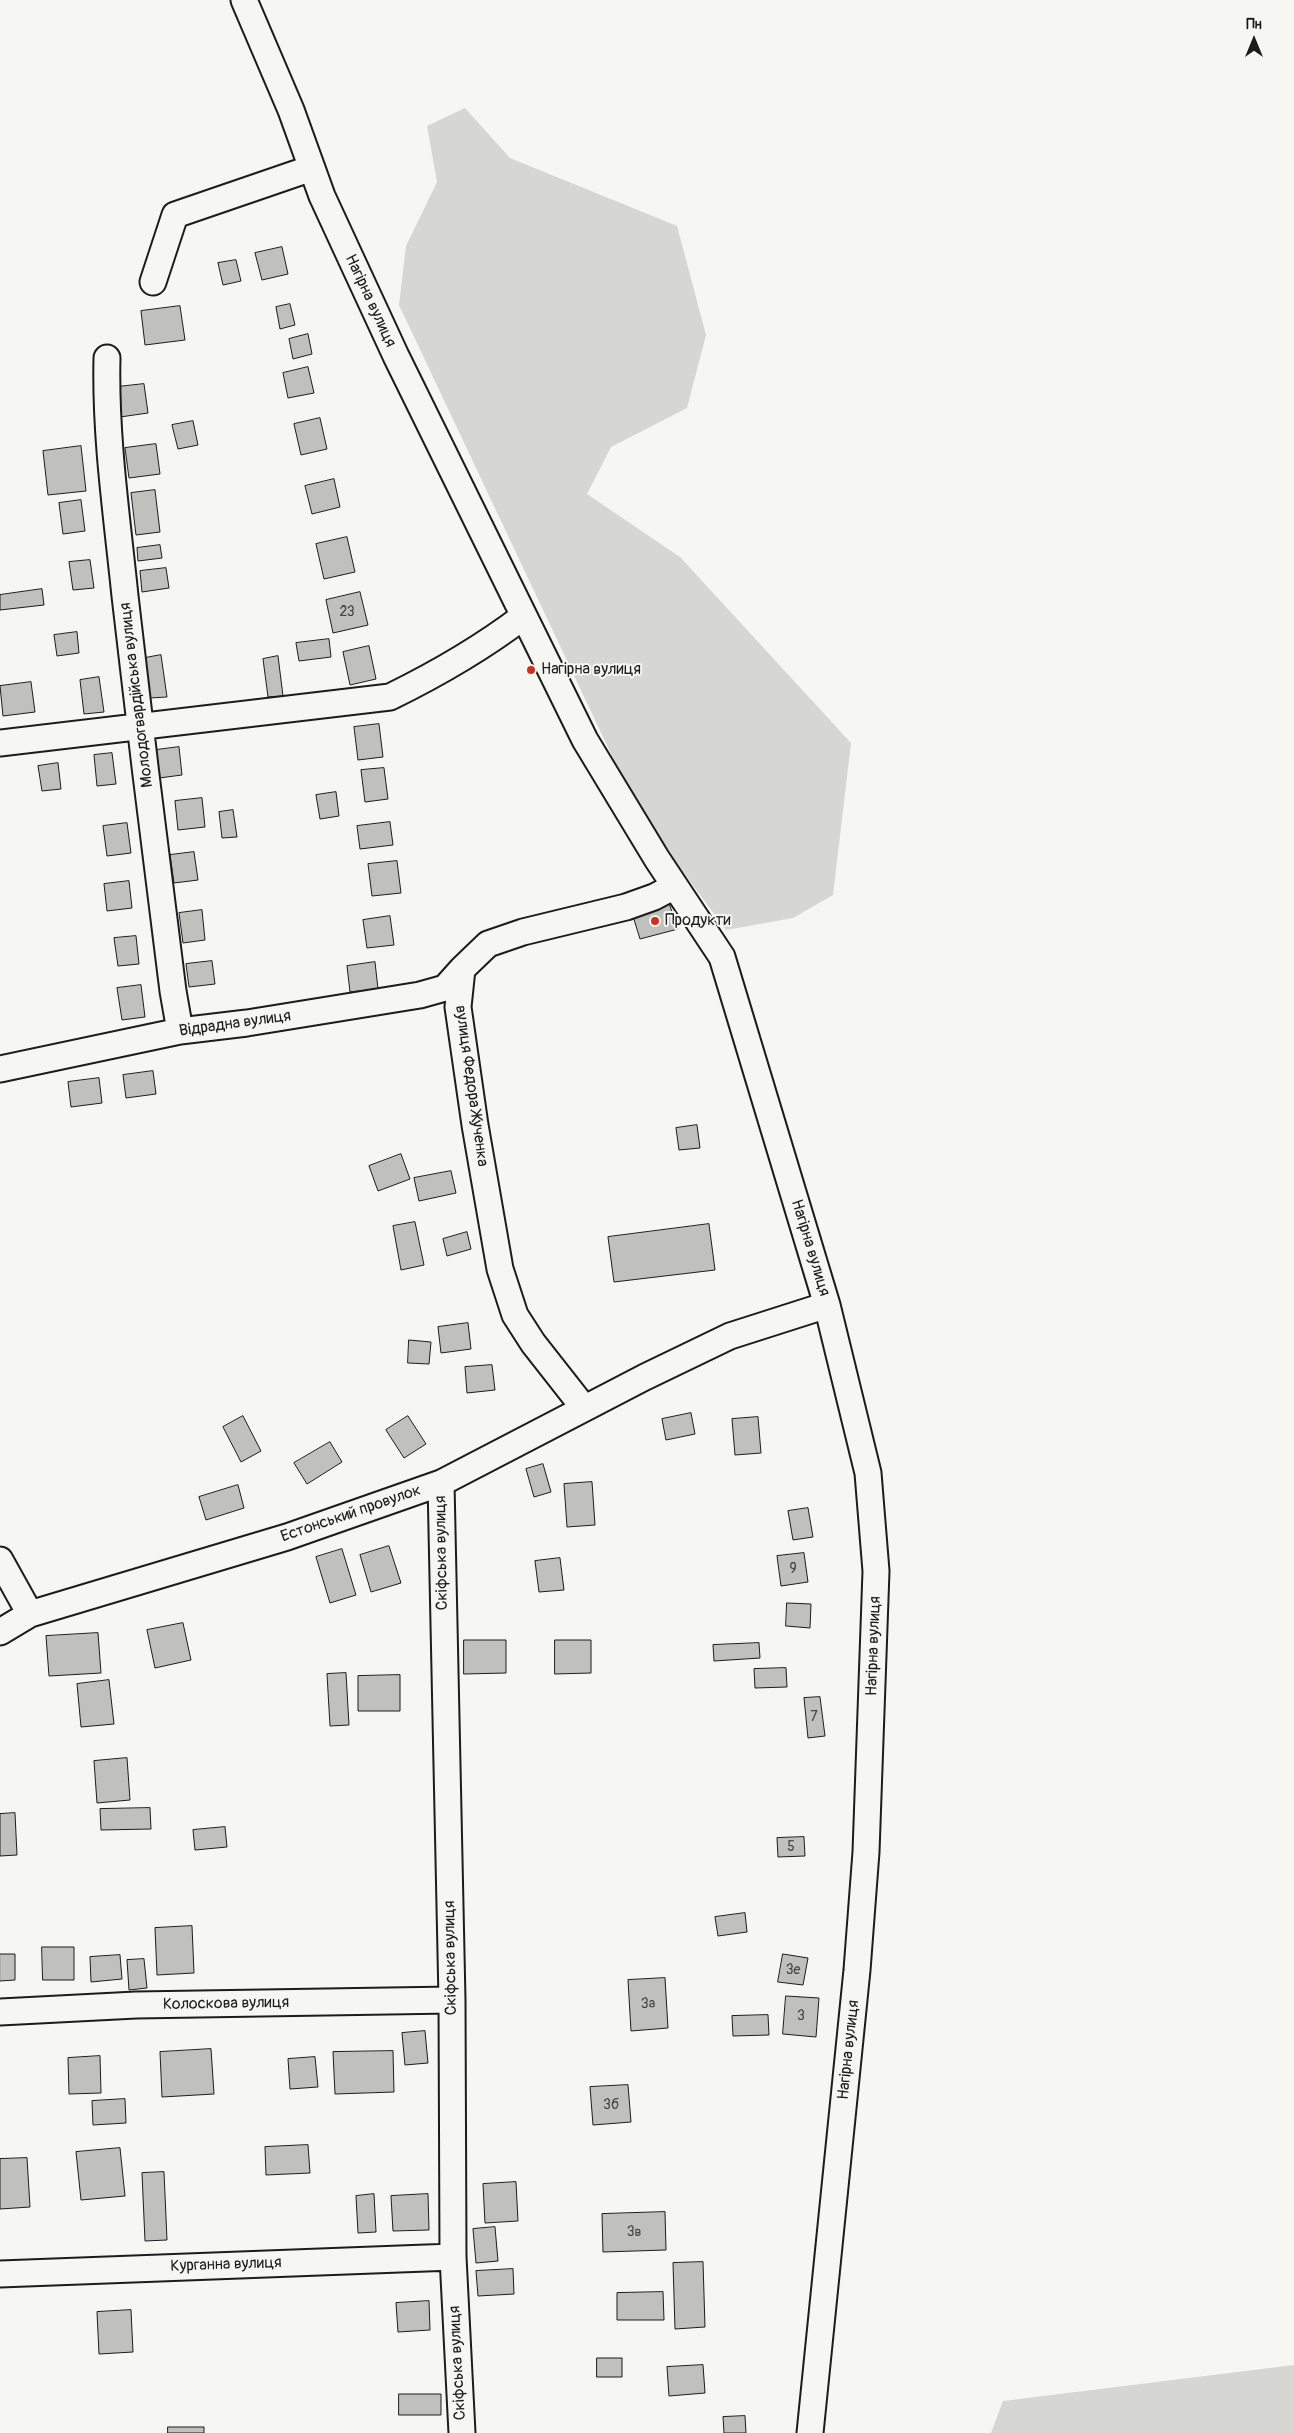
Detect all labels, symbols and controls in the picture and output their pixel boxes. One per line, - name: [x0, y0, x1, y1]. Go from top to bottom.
- north arrow: [1229, 15, 1279, 65]
- text: Пн: [1246, 16, 1262, 33]
- street label: Нагірна вулиця: [340, 252, 400, 350]
- street label: Молодогвардійська вулиця: [116, 601, 158, 789]
- house number: 23: [339, 604, 355, 620]
- place label: Нагірна вулиця: [541, 660, 641, 680]
- marker: Нагірна вулиця: [525, 664, 537, 676]
- place label: Продукти: [665, 911, 731, 931]
- marker: Продукти: [649, 915, 661, 927]
- street label: вулиця Федора Жученка: [450, 1004, 492, 1168]
- street label: Відрадна вулиця: [178, 1007, 292, 1041]
- street label: Нагірна вулиця: [786, 1197, 834, 1299]
- street label: Естонський провулок: [278, 1481, 424, 1547]
- street label: Скіфська вулиця: [431, 1495, 453, 1611]
- house number: 9: [789, 1561, 797, 1577]
- street label: Нагірна вулиця: [863, 1596, 885, 1696]
- house number: 7: [810, 1709, 818, 1725]
- house number: 5: [787, 1839, 795, 1855]
- street label: Скіфська вулиця: [440, 1900, 462, 2016]
- house number: 3е: [786, 1962, 800, 1978]
- street label: Колоскова вулиця: [163, 1993, 289, 2015]
- house number: 3а: [641, 1996, 655, 2012]
- street label: Нагірна вулиця: [834, 1999, 864, 2101]
- house number: 3: [797, 2008, 805, 2024]
- house number: 3б: [603, 2097, 619, 2113]
- house number: 3в: [627, 2224, 641, 2240]
- street label: Курганна вулиця: [170, 2253, 282, 2277]
- street label: Скіфська вулиця: [445, 2305, 471, 2421]

